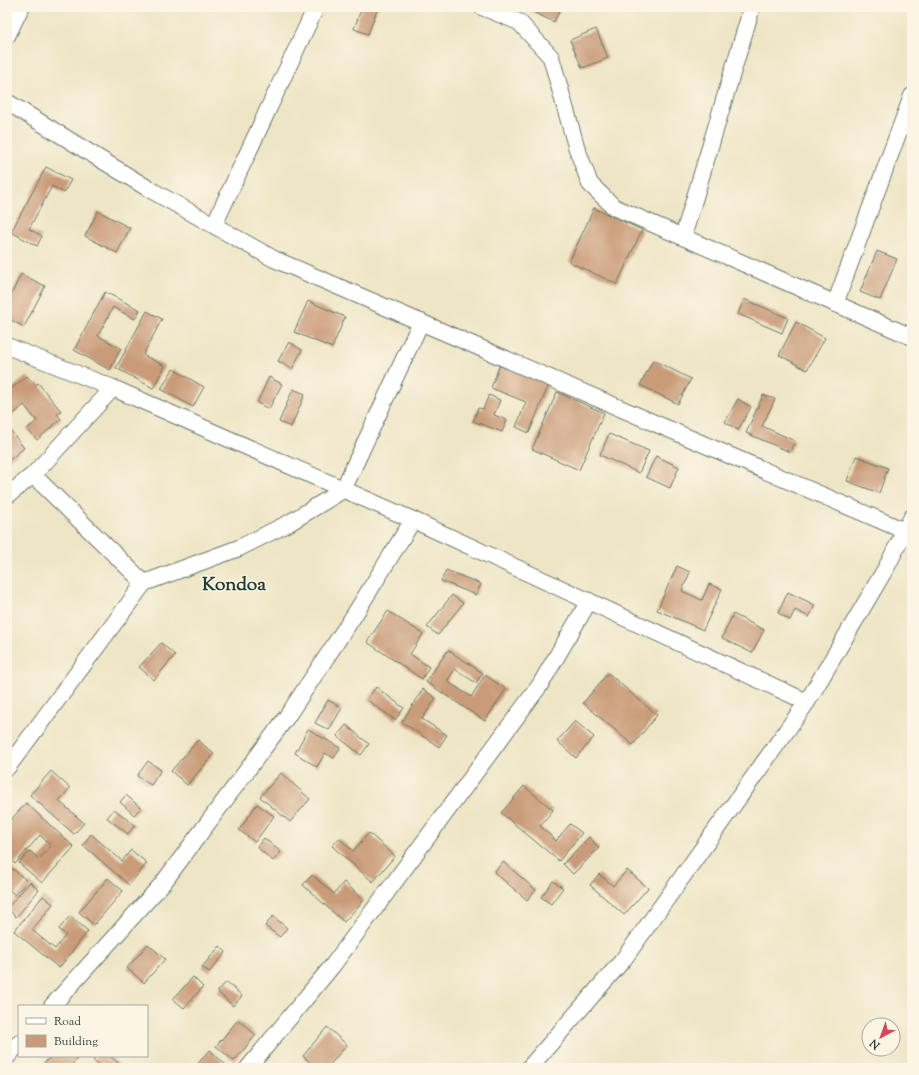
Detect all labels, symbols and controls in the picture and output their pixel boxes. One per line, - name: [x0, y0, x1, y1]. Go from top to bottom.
- district label: Kondoa: [202, 572, 266, 599]
- legend: [18, 1005, 148, 1057]
- text: Road: [54, 1013, 81, 1031]
- north arrow: [861, 1017, 901, 1057]
- text: Building: [54, 1033, 98, 1051]
- text: N: [866, 1035, 884, 1053]

